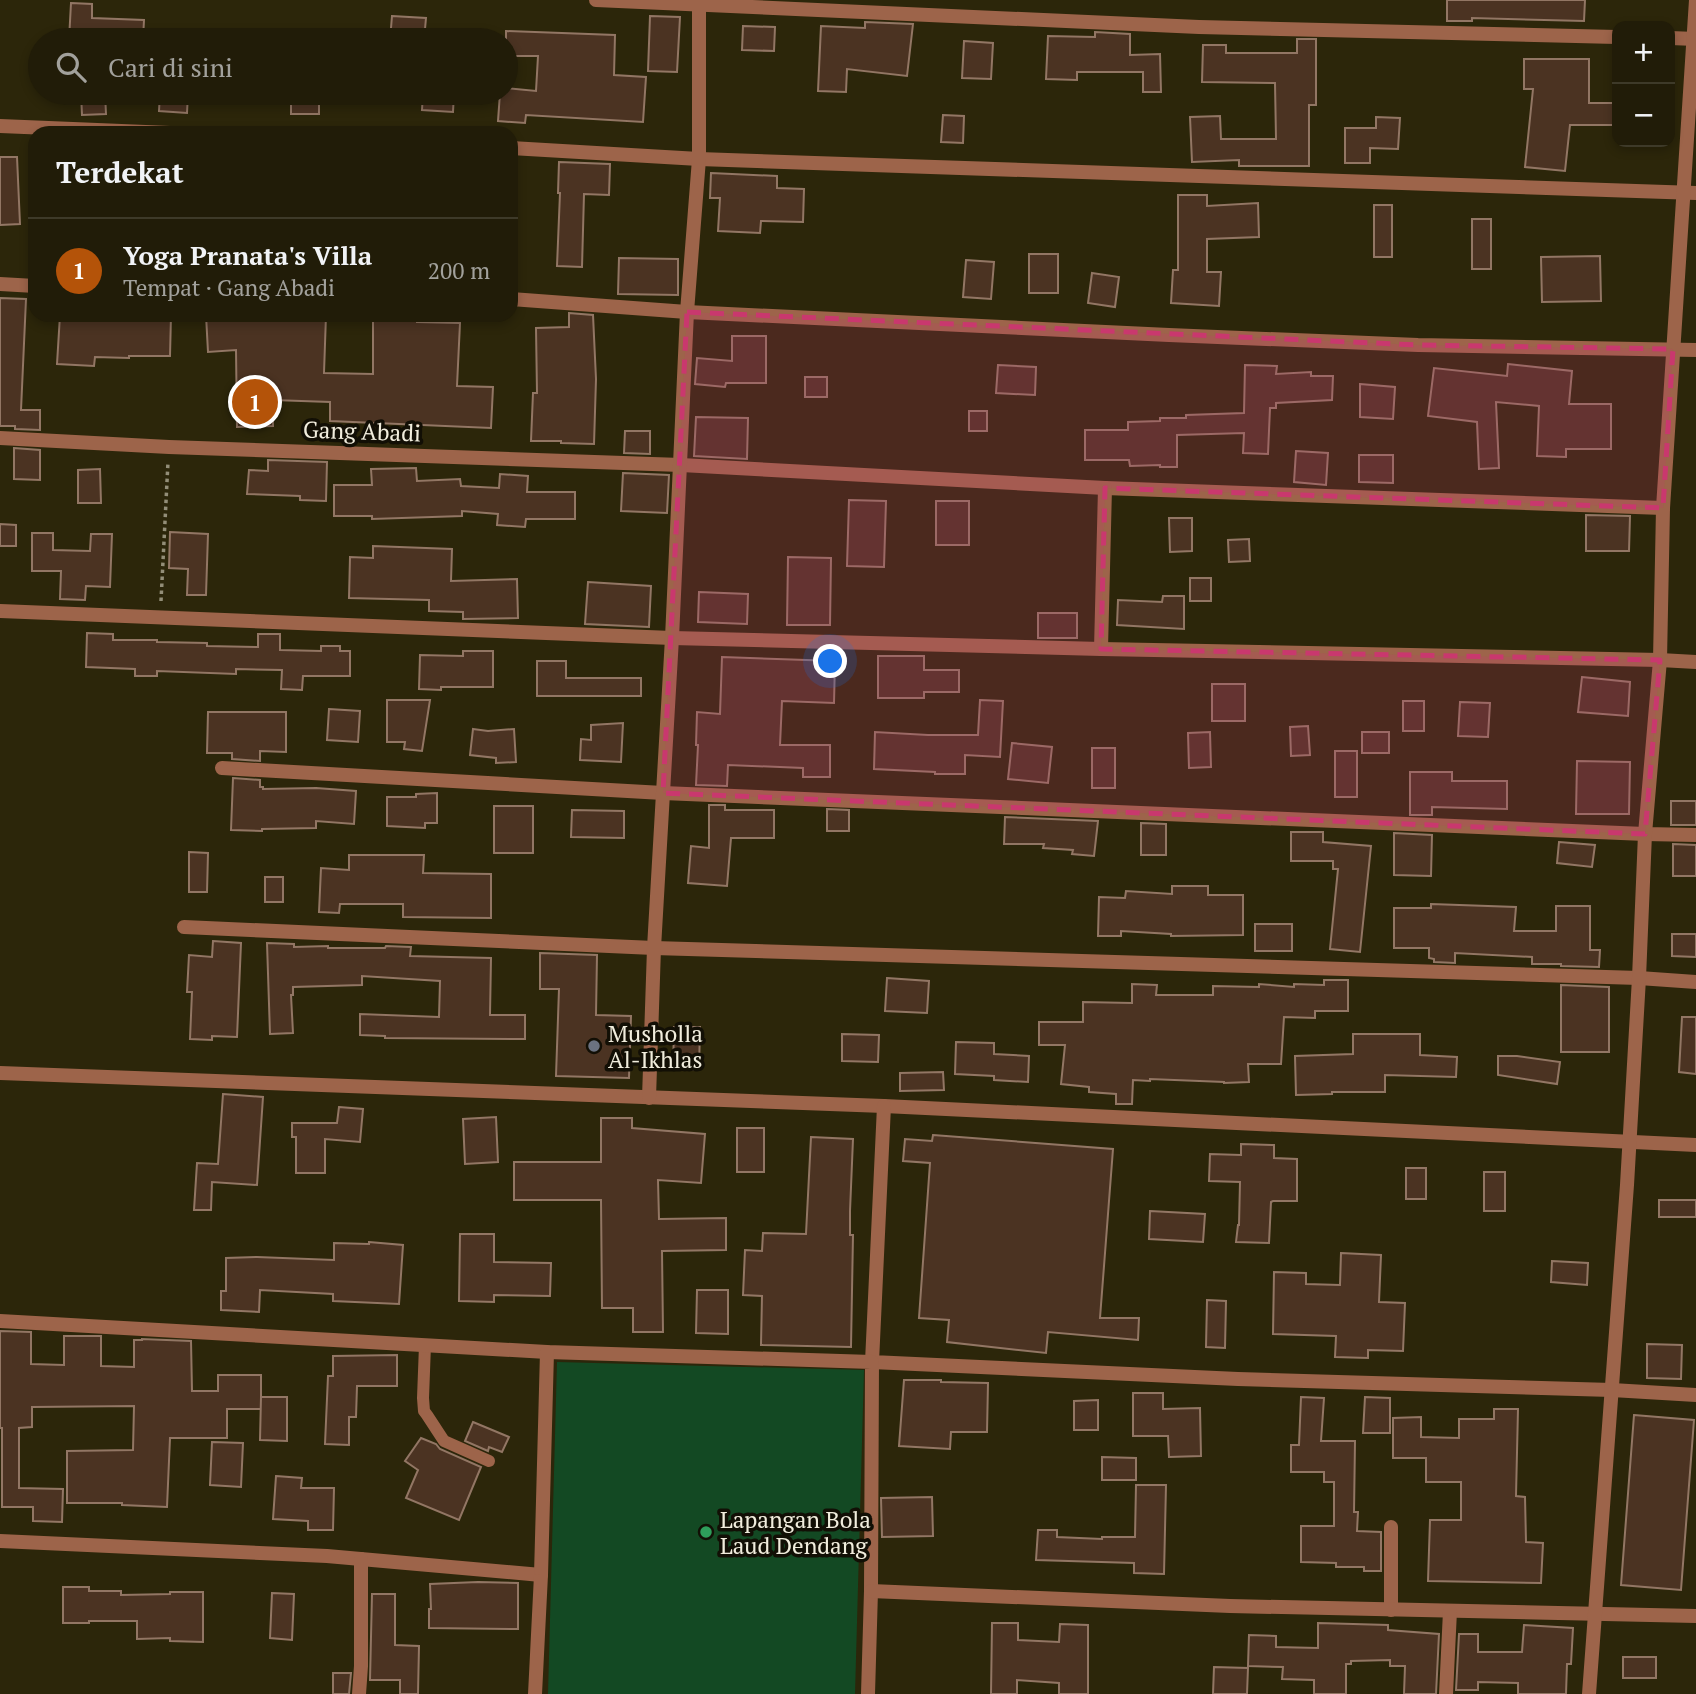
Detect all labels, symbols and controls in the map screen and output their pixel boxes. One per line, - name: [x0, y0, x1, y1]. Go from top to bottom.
- map controls: [1612, 21, 1675, 147]
- button: +: [1612, 21, 1675, 84]
- search box: [28, 28, 518, 105]
- icon: search: [52, 48, 90, 86]
- text: Cari di sini: [108, 50, 233, 84]
- button: −: [1612, 84, 1675, 147]
- text: Terdekat: [56, 152, 184, 192]
- text: Yoga Pranata's Villa: [123, 238, 372, 272]
- text: 1: [73, 255, 86, 286]
- text: 200 m: [428, 255, 490, 286]
- text: Tempat · Gang Abadi: [123, 272, 335, 303]
- pin: 1: [232, 376, 278, 428]
- street label: Gang Abadi: [303, 413, 422, 449]
- your location: [813, 644, 847, 678]
- place label: Musholla Al-Ikhlas: [608, 1018, 703, 1075]
- marker: Musholla Al-Ikhlas: [586, 1038, 602, 1054]
- place label: Lapangan Bola Laud Dendang: [720, 1504, 871, 1561]
- marker: Lapangan Bola Laud Dendang: [698, 1524, 714, 1540]

